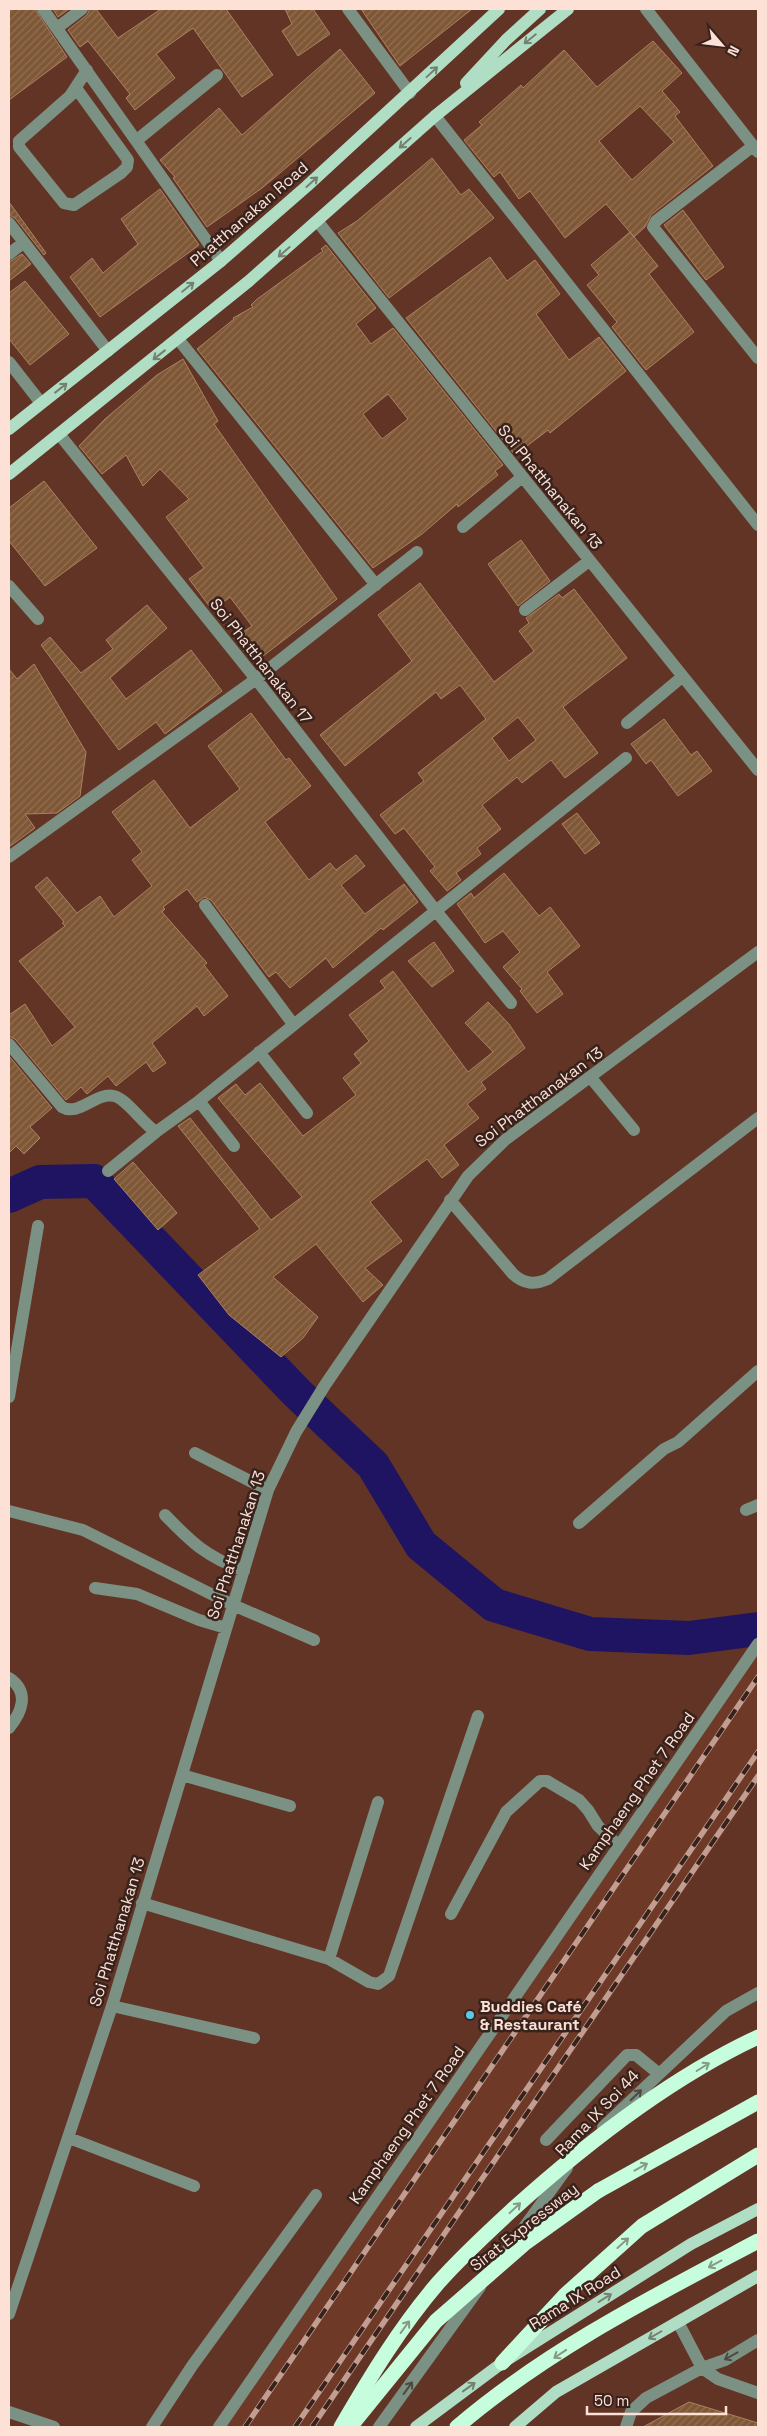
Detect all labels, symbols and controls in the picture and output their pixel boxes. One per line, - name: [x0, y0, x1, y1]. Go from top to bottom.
- north arrow: [697, 20, 747, 70]
- one-way arrow: [524, 34, 537, 45]
- text: N: [723, 43, 744, 59]
- one-way arrow: [425, 66, 438, 78]
- one-way arrow: [399, 137, 411, 149]
- street label: Phatthanakan Road: [186, 157, 312, 271]
- one-way arrow: [305, 176, 318, 188]
- one-way arrow: [278, 246, 291, 257]
- one-way arrow: [181, 282, 194, 293]
- one-way arrow: [152, 349, 165, 360]
- one-way arrow: [54, 383, 67, 394]
- street label: Soi Phatthanakan 13: [493, 420, 607, 554]
- street label: Soi Phatthanakan 17: [205, 594, 317, 728]
- street label: Soi Phatthanakan 13: [471, 1042, 607, 1152]
- street label: Soi Phatthanakan 13: [202, 1468, 270, 1622]
- street label: Kamphaeng Phet 7 Road: [574, 1708, 700, 1874]
- street label: Soi Phatthanakan 13: [84, 1855, 150, 2009]
- place label: Buddies Café & Restaurant: [480, 1996, 582, 2035]
- marker: Buddies Café & Restaurant: [464, 2009, 476, 2021]
- street label: Kamphaeng Phet 7 Road: [344, 2042, 470, 2208]
- one-way arrow: [696, 2062, 710, 2073]
- street label: Rama IX Soi 44: [550, 2065, 644, 2161]
- one-way arrow: [630, 2089, 642, 2101]
- one-way arrow: [633, 2162, 648, 2171]
- street label: Sirat Expressway: [466, 2178, 582, 2276]
- one-way arrow: [508, 2202, 521, 2214]
- one-way arrow: [617, 2237, 630, 2248]
- one-way arrow: [708, 2259, 723, 2269]
- street label: Rama IX Road: [525, 2262, 625, 2334]
- one-way arrow: [598, 2293, 612, 2303]
- one-way arrow: [399, 2321, 410, 2334]
- one-way arrow: [649, 2331, 663, 2341]
- one-way arrow: [553, 2349, 567, 2359]
- one-way arrow: [724, 2352, 738, 2362]
- one-way arrow: [403, 2381, 413, 2395]
- one-way arrow: [462, 2382, 475, 2393]
- scale bar: [587, 2384, 726, 2416]
- text: 50 m: [594, 2391, 629, 2410]

